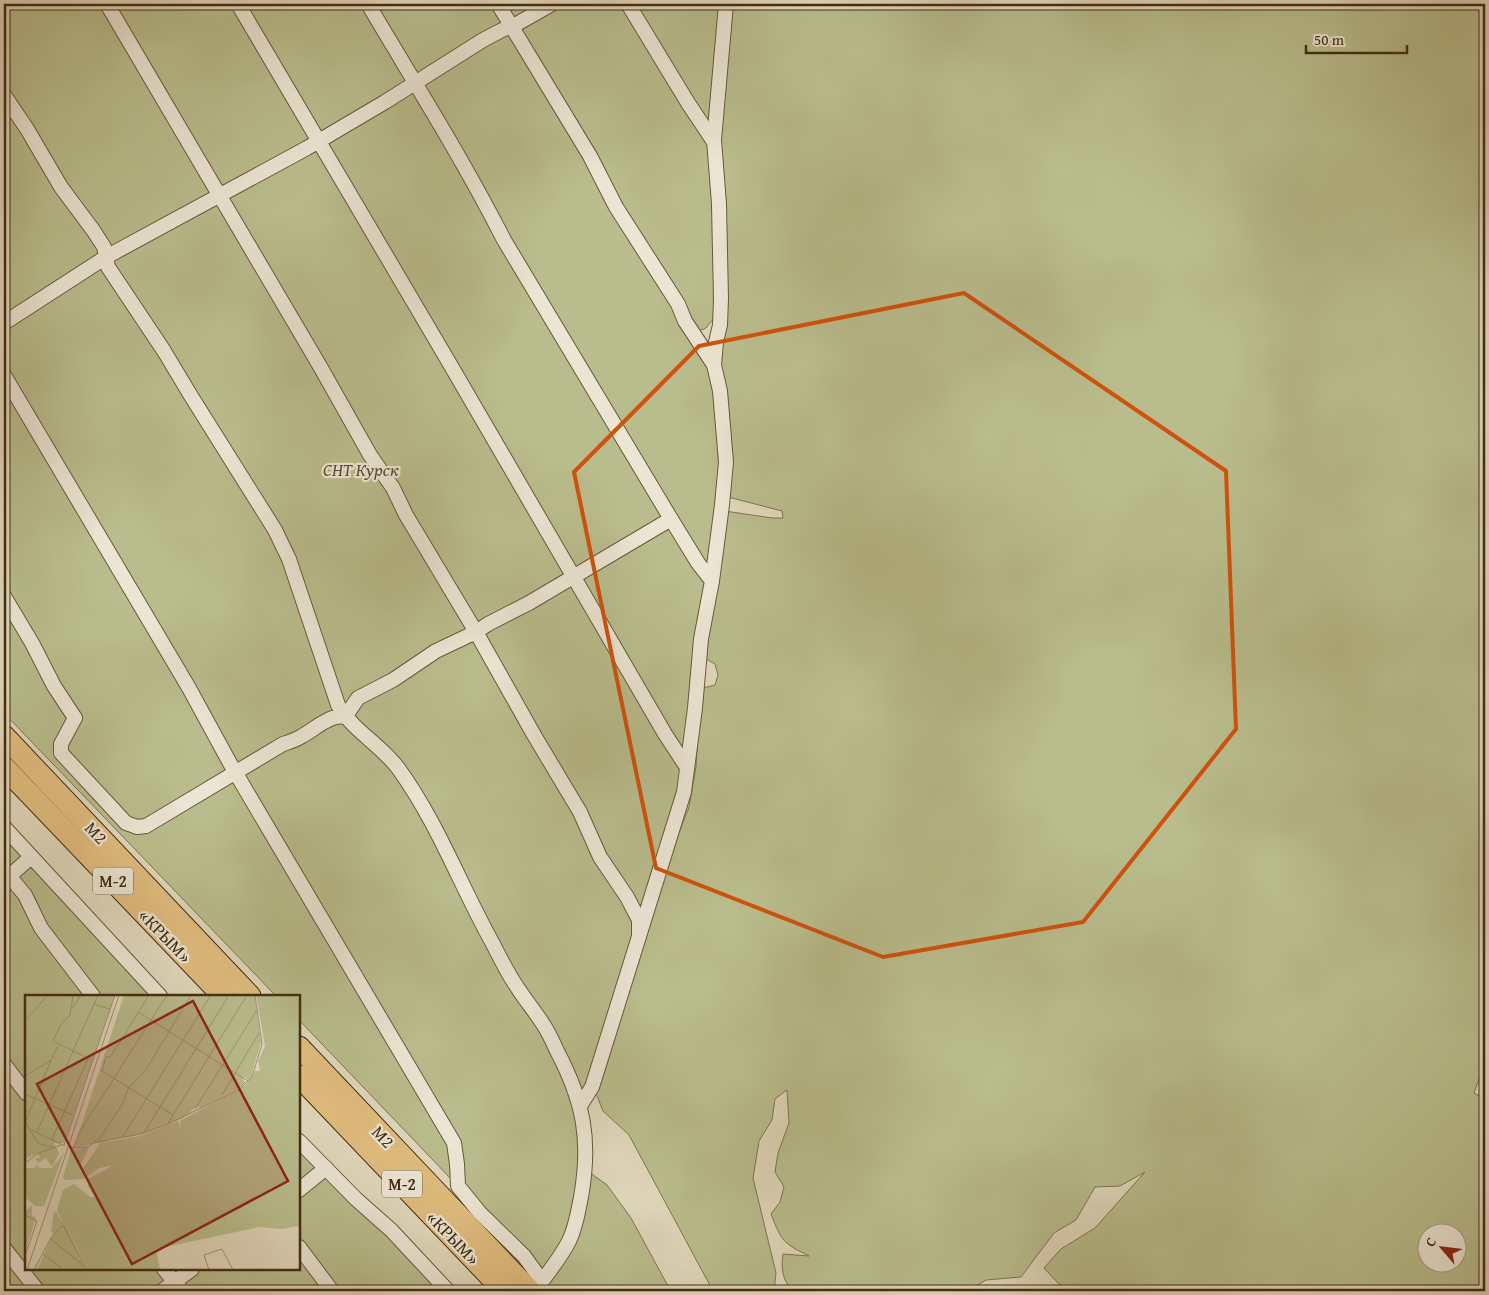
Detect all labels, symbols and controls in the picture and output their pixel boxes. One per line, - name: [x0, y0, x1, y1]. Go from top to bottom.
- scale bar: [1306, 22, 1408, 54]
- text: 50 m: [1314, 29, 1345, 50]
- park label: СНТ Курск: [323, 456, 399, 483]
- street label: М2: [79, 815, 114, 850]
- road number: М-2: [93, 868, 133, 894]
- street label: «КРЫМ»: [133, 902, 198, 969]
- inset map: [25, 995, 300, 1270]
- street label: М2: [366, 1119, 401, 1154]
- road number: М-2: [382, 1170, 422, 1198]
- street label: «КРЫМ»: [421, 1204, 486, 1271]
- north arrow: [1416, 1222, 1466, 1272]
- text: С: [1420, 1234, 1441, 1250]

